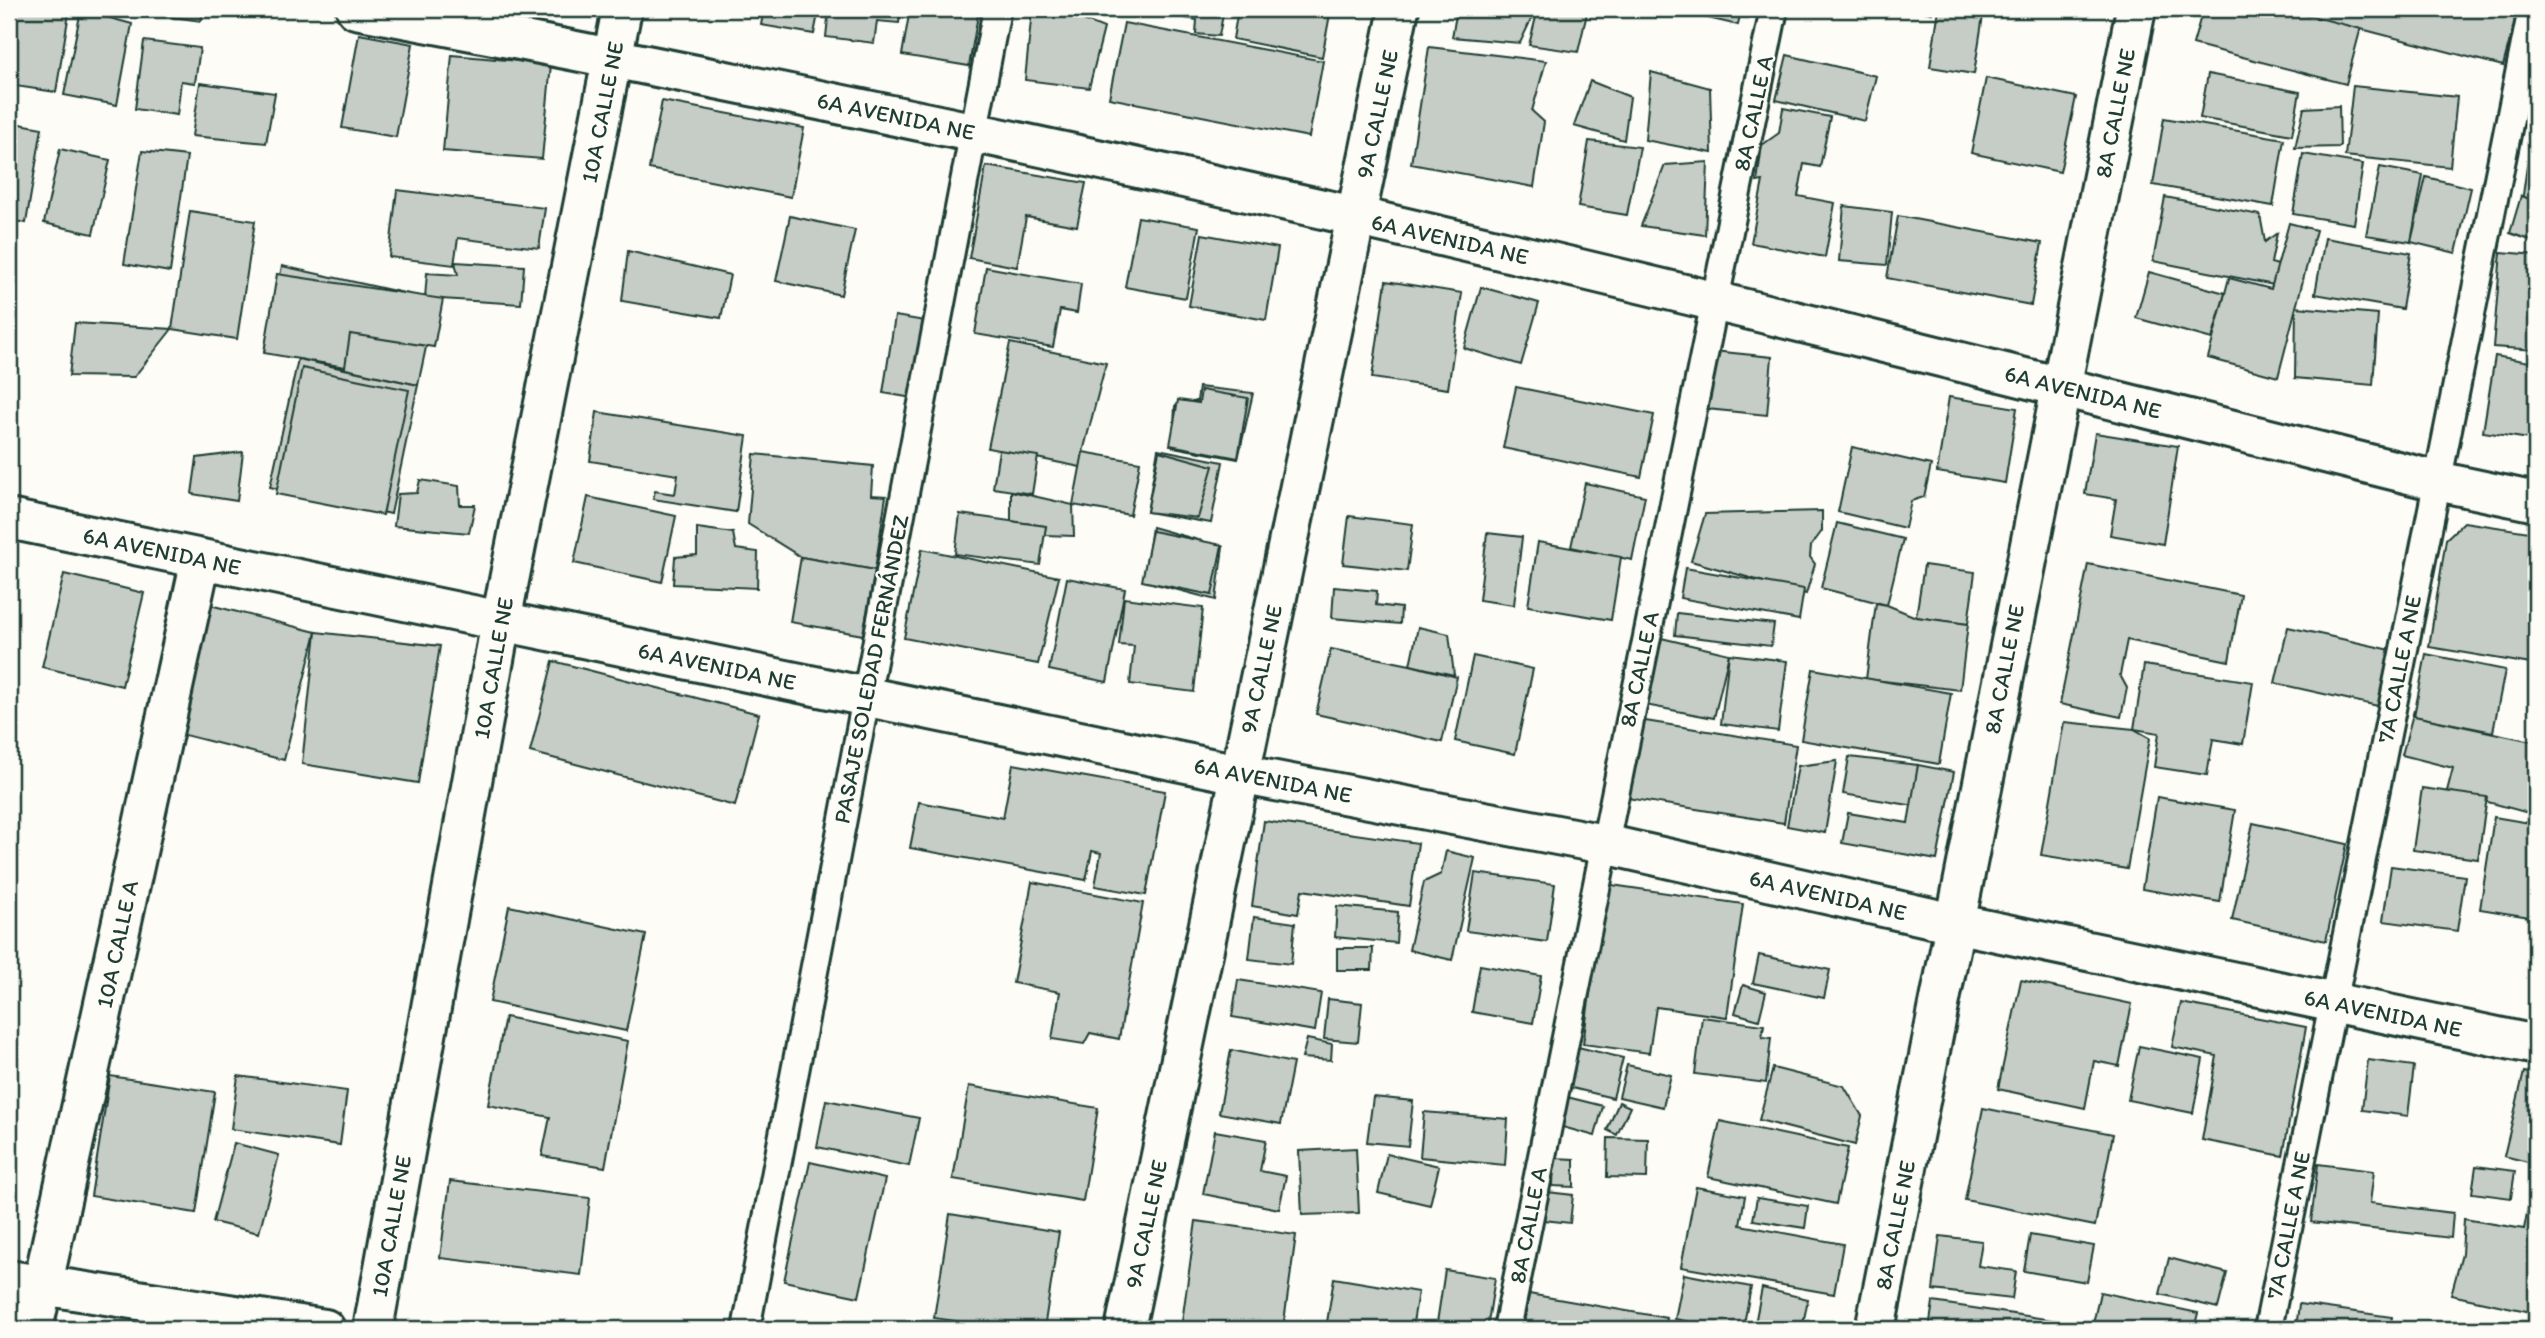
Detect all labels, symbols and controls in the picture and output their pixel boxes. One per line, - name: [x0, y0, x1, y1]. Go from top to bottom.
- street label: 10A CALLE NE: [575, 39, 629, 185]
- street label: 8A CALLE NE: [2089, 46, 2141, 180]
- street label: 9A CALLE NE: [1350, 47, 1404, 181]
- street label: 8A CALLE A: [1727, 52, 1779, 174]
- street label: 6A AVENIDA NE: [815, 86, 978, 146]
- street label: 6A AVENIDA NE: [1369, 207, 1532, 271]
- street label: 6A AVENIDA NE: [2002, 359, 2165, 425]
- street label: PASAJE SOLEDAD FERNÁNDEZ: [827, 512, 915, 826]
- street label: 6A AVENIDA NE: [81, 521, 244, 581]
- street label: 7A CALLE A NE: [2371, 592, 2427, 745]
- street label: 10A CALLE NE: [467, 595, 519, 741]
- street label: 9A CALLE NE: [1234, 602, 1288, 736]
- street label: 8A CALLE NE: [1978, 602, 2030, 736]
- street label: 8A CALLE A: [1613, 608, 1665, 730]
- street label: 6A AVENIDA NE: [636, 636, 799, 696]
- street label: 6A AVENIDA NE: [1192, 751, 1355, 809]
- street label: 6A AVENIDA NE: [1747, 863, 1910, 927]
- street label: 10A CALLE A: [90, 877, 144, 1011]
- street label: 6A AVENIDA NE: [2302, 983, 2465, 1043]
- street label: 7A CALLE A NE: [2260, 1148, 2316, 1301]
- street label: 10A CALLE NE: [365, 1153, 417, 1299]
- street label: 9A CALLE NE: [1119, 1157, 1173, 1291]
- street label: 8A CALLE NE: [1869, 1158, 1921, 1292]
- street label: 8A CALLE A: [1503, 1164, 1553, 1286]

